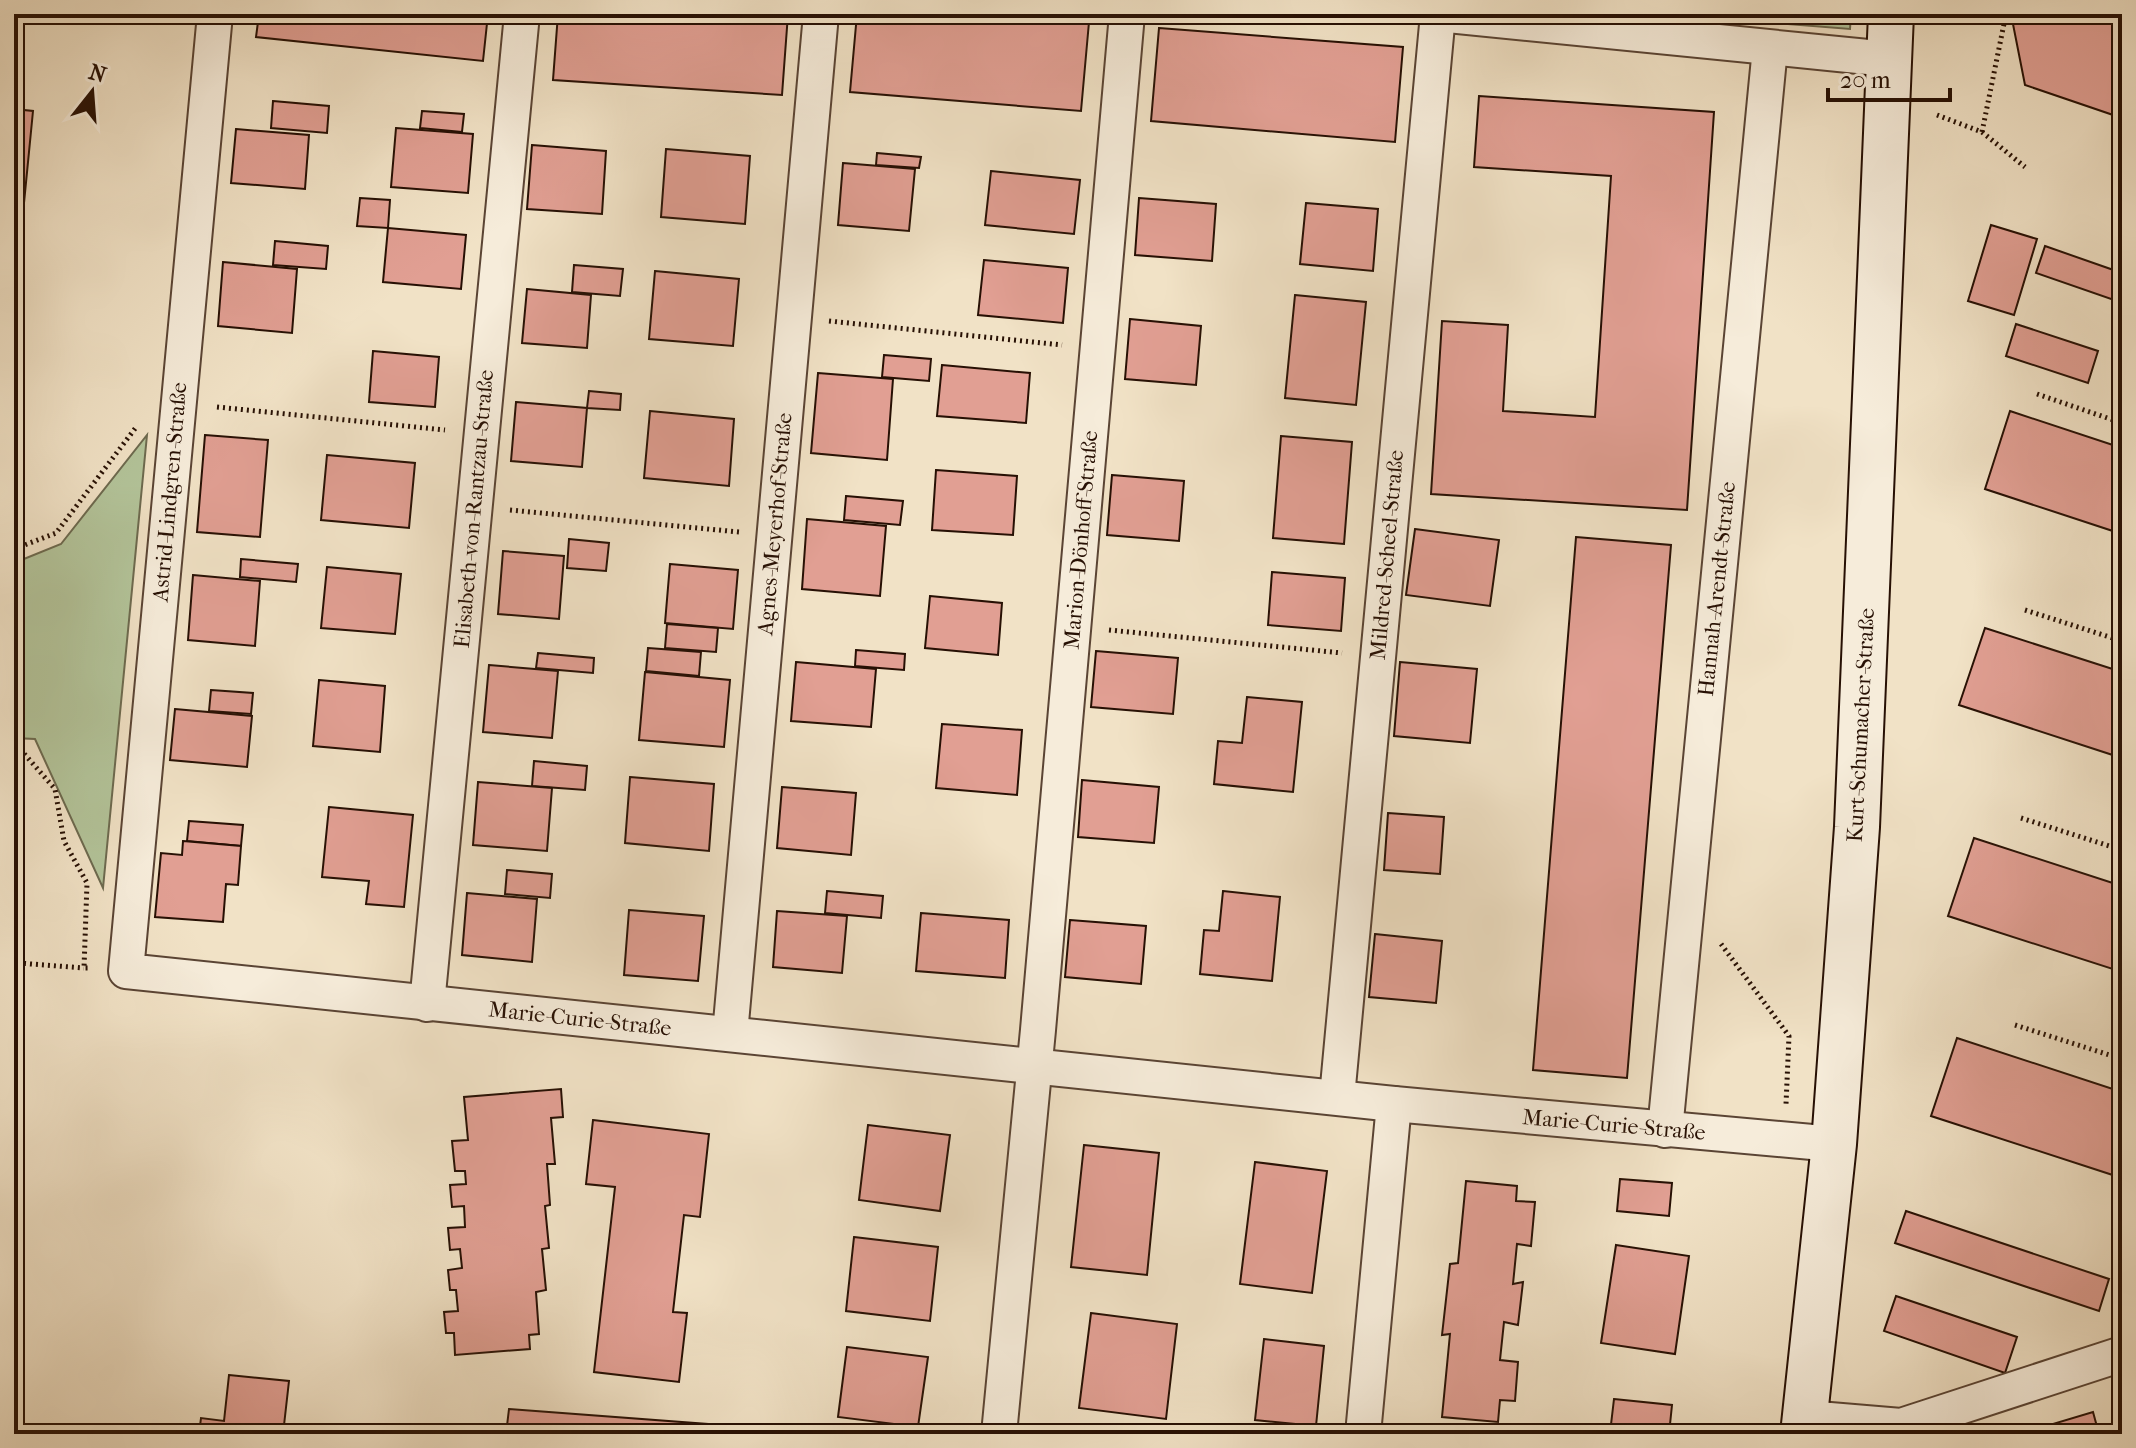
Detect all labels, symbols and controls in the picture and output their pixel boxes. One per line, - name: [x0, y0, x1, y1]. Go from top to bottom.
- north arrow: [52, 52, 132, 132]
- scale bar: [1828, 52, 1950, 102]
- text: N: [86, 59, 110, 89]
- text: 20 m: [1840, 66, 1891, 94]
- street label: Elisabeth-von-Rantzau-Straße: [449, 369, 499, 649]
- street label: Astrid-Lindgren-Straße: [147, 381, 193, 604]
- street label: Agnes-Meyerhof-Straße: [752, 412, 798, 637]
- street label: Marion-Dönhoff-Straße: [1058, 429, 1104, 651]
- street label: Mildred-Scheel-Straße: [1365, 449, 1409, 661]
- street label: Hannah-Arendt-Straße: [1693, 480, 1741, 698]
- street label: Kurt-Schumacher-Straße: [1842, 607, 1880, 843]
- street label: Marie-Curie-Straße: [487, 996, 673, 1042]
- street label: Marie-Curie-Straße: [1521, 1104, 1707, 1146]

